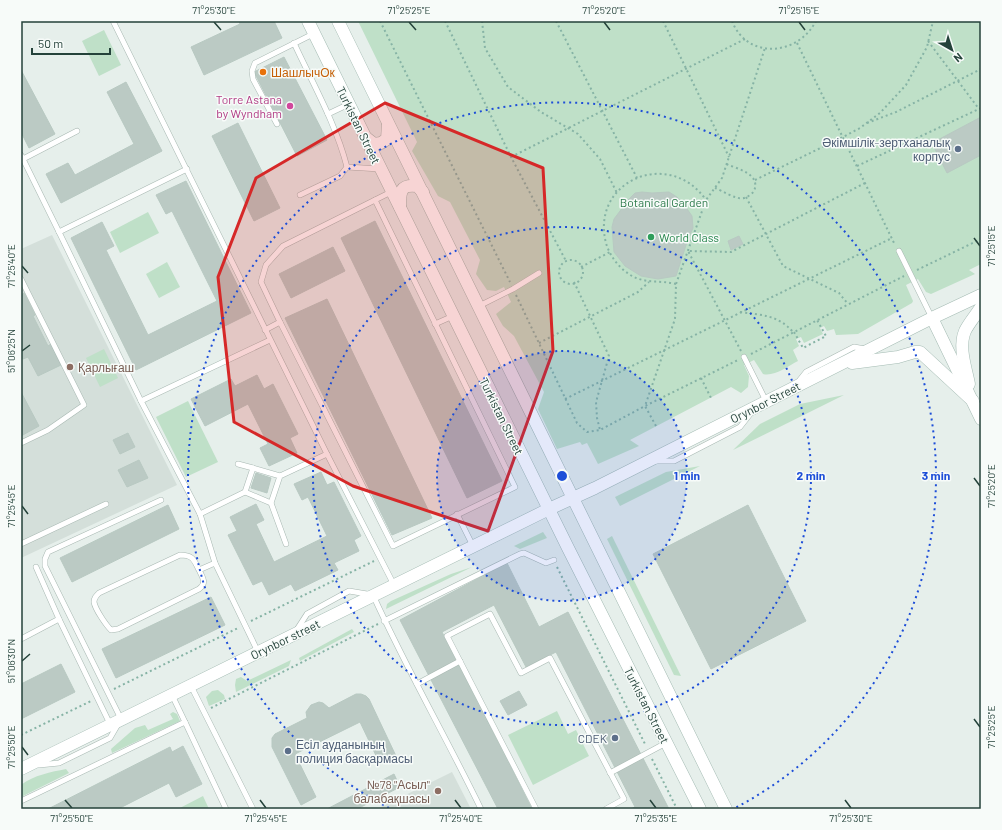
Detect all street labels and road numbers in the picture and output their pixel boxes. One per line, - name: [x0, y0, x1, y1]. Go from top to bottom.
- street label: Turkistan Street: [334, 84, 384, 166]
- street label: Turkistan Street: [477, 375, 527, 457]
- street label: Orynbor Street: [728, 378, 802, 426]
- street label: Orynbor street: [248, 616, 322, 662]
- street label: Turkistan Street: [622, 664, 672, 746]

